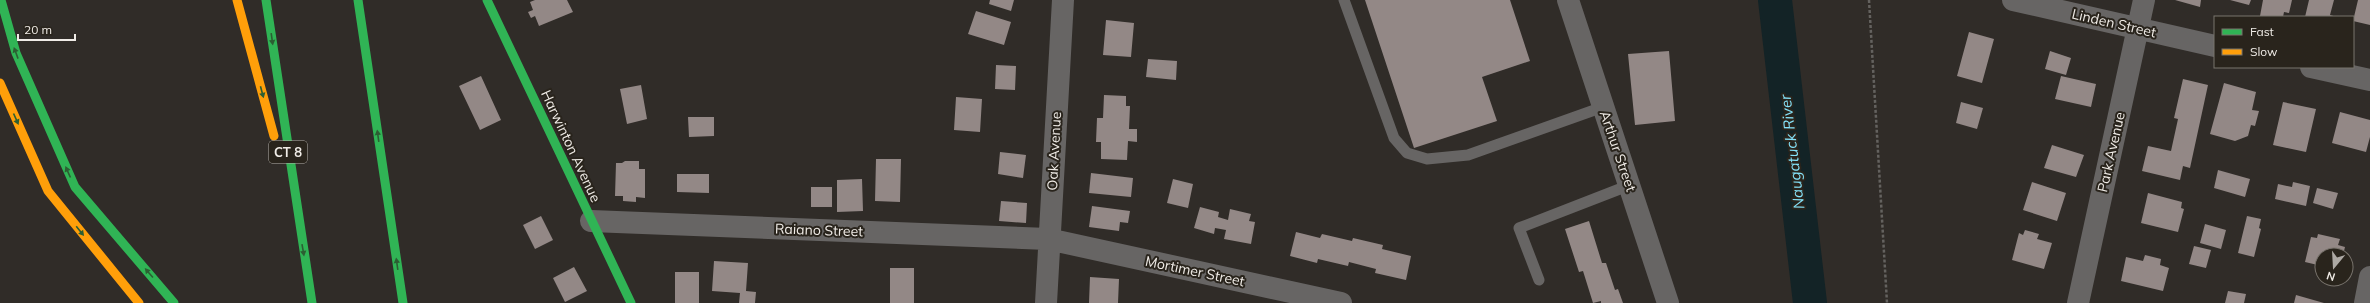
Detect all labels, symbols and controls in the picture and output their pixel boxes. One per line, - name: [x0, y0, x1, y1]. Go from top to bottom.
- street label: Linden Street: [2070, 5, 2158, 41]
- scale bar: [18, 16, 75, 42]
- legend: [2214, 16, 2354, 68]
- text: 20 m: [24, 22, 52, 37]
- text: Fast: [2250, 24, 2274, 39]
- one-way arrow: [269, 33, 275, 45]
- text: Slow: [2250, 44, 2278, 59]
- one-way arrow: [13, 47, 19, 59]
- one-way arrow: [259, 86, 265, 98]
- street label: Harwinton Avenue: [537, 87, 605, 205]
- water label: Naugatuck River: [1775, 93, 1808, 210]
- street label: Arthur Street: [1596, 108, 1640, 194]
- street label: Park Avenue: [2093, 110, 2129, 194]
- street label: Oak Avenue: [1043, 111, 1065, 191]
- one-way arrow: [13, 113, 19, 125]
- one-way arrow: [375, 130, 381, 142]
- road number: CT 8: [269, 141, 307, 163]
- one-way arrow: [65, 166, 71, 178]
- street label: Raiano Street: [775, 219, 864, 241]
- one-way arrow: [76, 225, 84, 236]
- one-way arrow: [300, 244, 306, 256]
- north arrow: [2314, 247, 2354, 287]
- street label: Mortimer Street: [1144, 252, 1246, 290]
- one-way arrow: [394, 258, 400, 270]
- one-way arrow: [144, 268, 153, 279]
- text: N: [2325, 269, 2337, 284]

